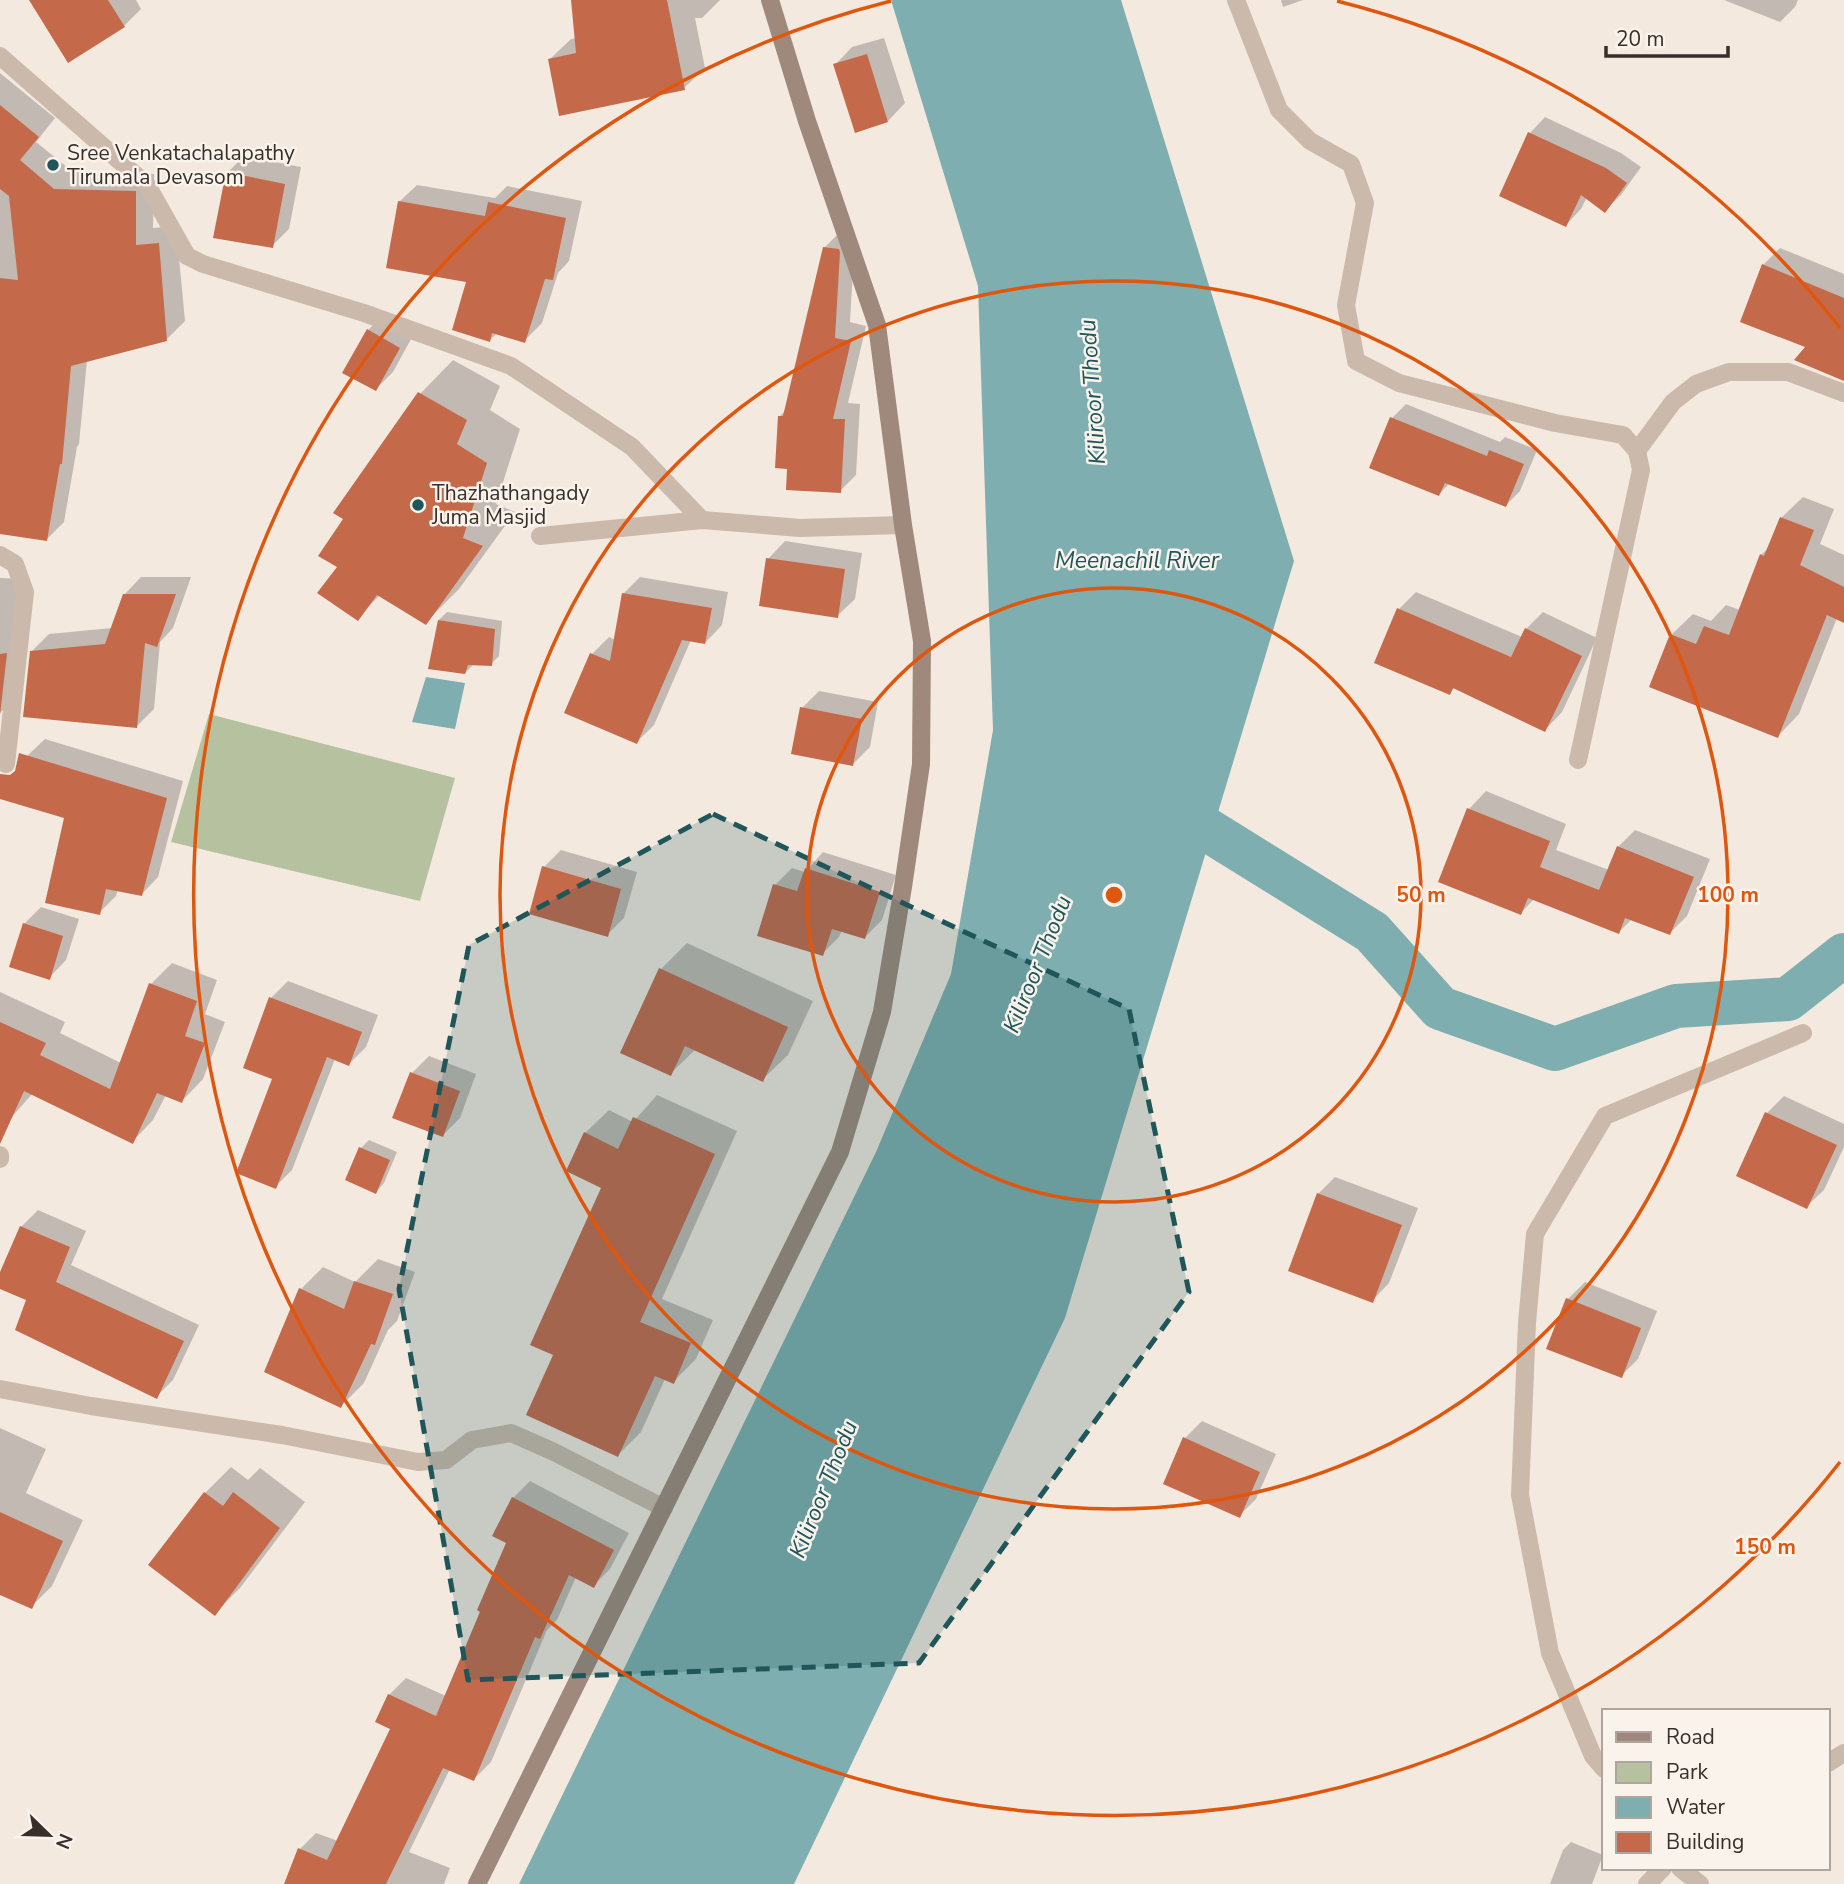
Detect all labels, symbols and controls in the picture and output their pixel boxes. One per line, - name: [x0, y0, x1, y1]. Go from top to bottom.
- scale bar: [1606, 14, 1728, 58]
- text: 20 m: [1616, 25, 1665, 53]
- place label: Sree Venkatachalapathy Tirumala Devasom: [67, 139, 295, 191]
- marker: Sree Venkatachalapathy Tirumala Devasom: [45, 157, 61, 173]
- water label: Kiliroor Thodu: [1072, 318, 1113, 466]
- place label: Thazhathangady Juma Masjid: [431, 479, 589, 531]
- marker: Thazhathangady Juma Masjid: [410, 497, 426, 513]
- water label: Meenachil River: [1055, 545, 1220, 576]
- text: 50 m: [1396, 881, 1446, 909]
- text: 100 m: [1697, 881, 1759, 909]
- centre of rings: [1102, 883, 1126, 907]
- water label: Kiliroor Thodu: [996, 891, 1079, 1038]
- water label: Kiliroor Thodu: [782, 1416, 865, 1563]
- text: 150 m: [1734, 1533, 1796, 1561]
- legend: [1602, 1709, 1830, 1870]
- text: Road: [1666, 1723, 1715, 1751]
- text: Park: [1666, 1758, 1708, 1786]
- text: Water: [1666, 1793, 1725, 1821]
- north arrow: [14, 1800, 84, 1870]
- text: Building: [1666, 1828, 1744, 1856]
- text: N: [49, 1830, 78, 1853]

